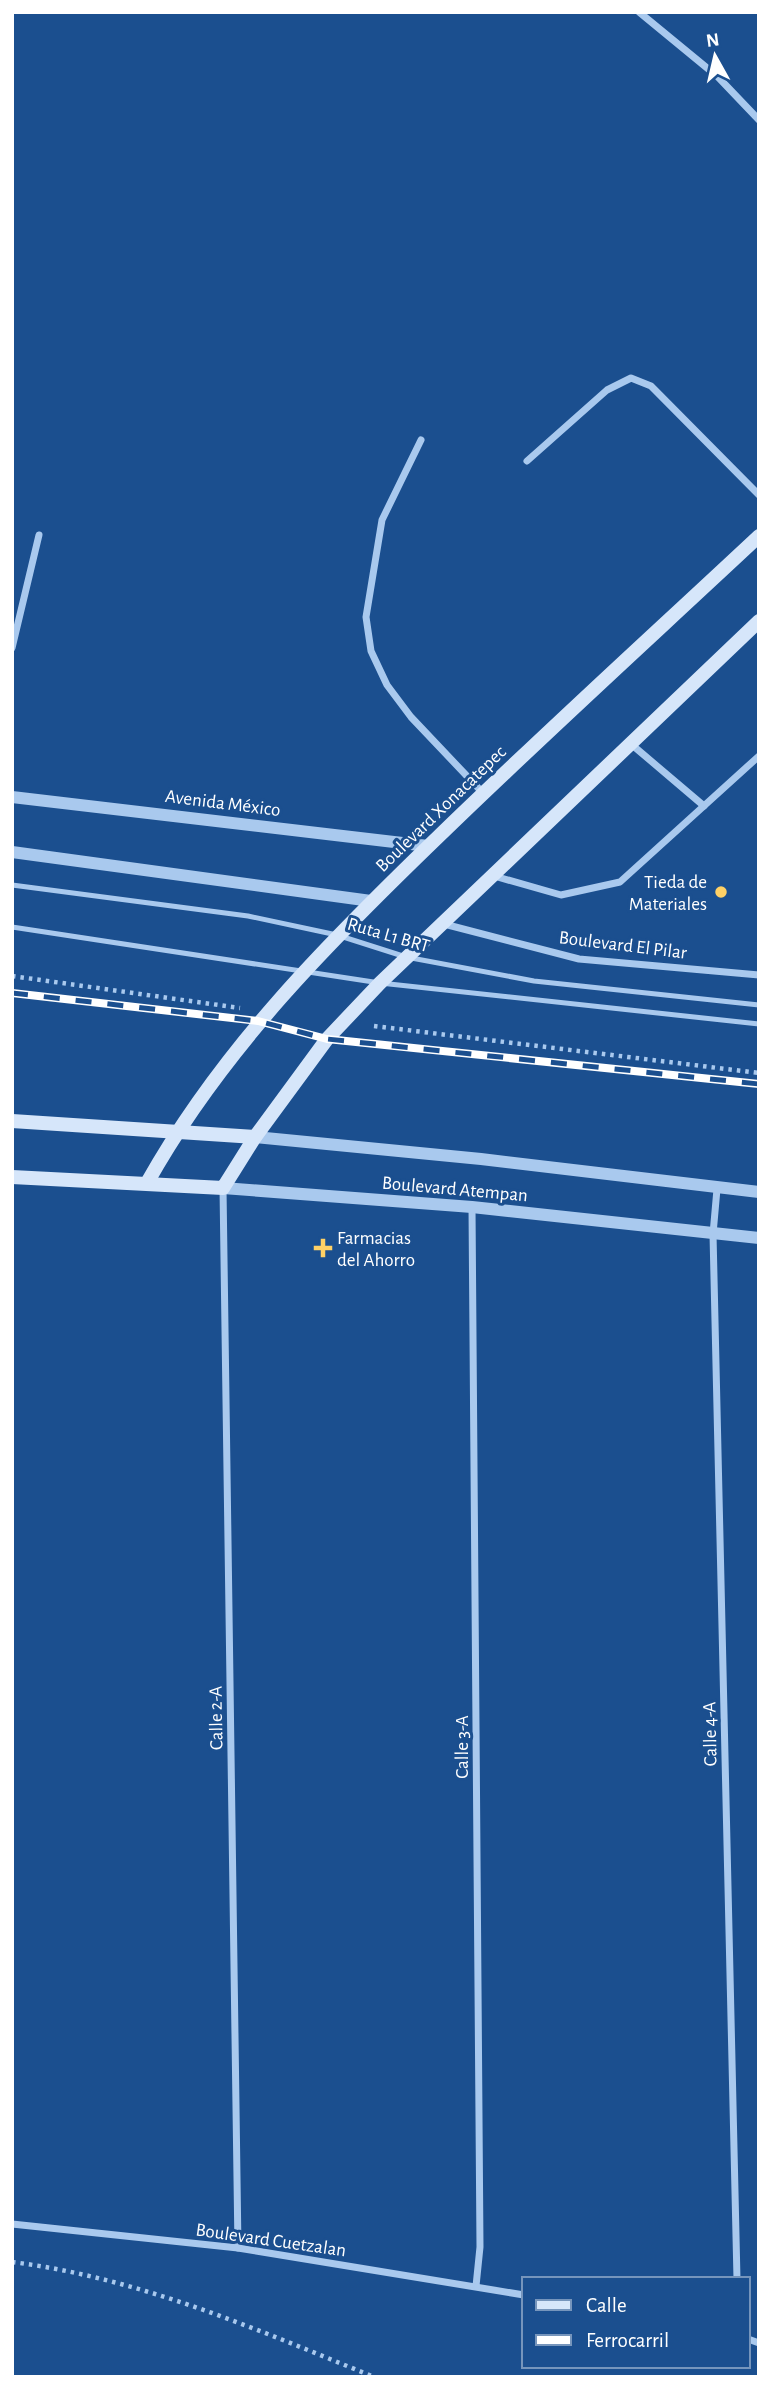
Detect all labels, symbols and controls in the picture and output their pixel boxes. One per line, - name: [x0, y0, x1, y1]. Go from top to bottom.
- north arrow: [680, 21, 750, 91]
- text: N: [705, 30, 721, 51]
- street label: Boulevard Xonacatepec: [372, 742, 510, 876]
- street label: Avenida México: [164, 787, 282, 820]
- place label: Tieda de Materiales: [629, 873, 707, 914]
- marker: Tieda de Materiales: [713, 884, 729, 900]
- street label: Ruta L1 BRT: [345, 915, 432, 956]
- street label: Boulevard El Pilar: [558, 928, 688, 963]
- street label: Boulevard Atempan: [381, 1174, 529, 1205]
- place label: Farmacias del Ahorro: [337, 1229, 415, 1270]
- marker: Farmacias del Ahorro: [315, 1240, 331, 1256]
- street label: Calle 2-A: [206, 1686, 227, 1750]
- street label: Calle 4-A: [700, 1701, 721, 1767]
- street label: Calle 3-A: [453, 1715, 472, 1779]
- street label: Boulevard Cuetzalan: [194, 2221, 347, 2260]
- legend: [522, 2277, 750, 2368]
- text: Calle: [586, 2295, 627, 2316]
- text: Ferrocarril: [586, 2330, 669, 2351]

